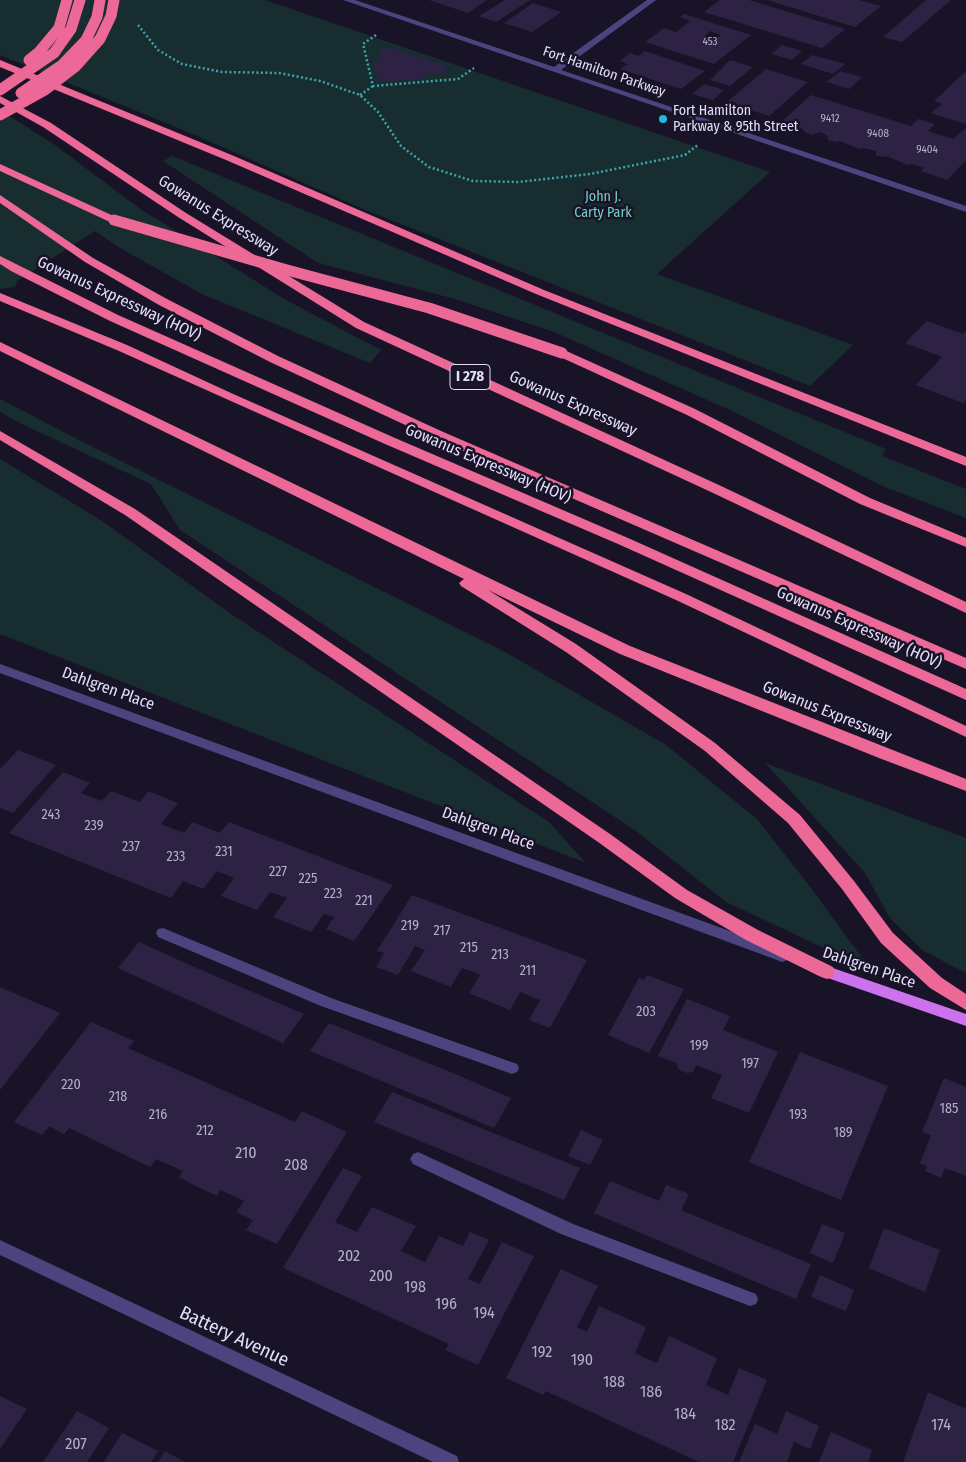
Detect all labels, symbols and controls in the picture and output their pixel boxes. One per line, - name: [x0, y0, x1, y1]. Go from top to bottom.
- house number: 453: [702, 35, 718, 49]
- street label: Fort Hamilton Parkway: [541, 43, 667, 101]
- place label: Fort Hamilton Parkway & 95th Street: [673, 103, 798, 136]
- house number: 9412: [820, 112, 840, 126]
- marker: Fort Hamilton Parkway & 95th Street: [657, 113, 669, 125]
- house number: 9408: [867, 127, 889, 141]
- house number: 9404: [916, 143, 938, 157]
- street label: Gowanus Expressway: [155, 171, 281, 261]
- park label: John J. Carty Park: [574, 189, 632, 222]
- street label: Gowanus Expressway (HOV): [34, 253, 204, 345]
- road number: I 278: [450, 364, 490, 390]
- street label: Gowanus Expressway: [506, 367, 640, 441]
- street label: Gowanus Expressway (HOV): [402, 420, 574, 508]
- street label: Gowanus Expressway (HOV): [774, 583, 944, 673]
- street label: Dahlgren Place: [59, 663, 157, 715]
- street label: Gowanus Expressway: [760, 677, 894, 747]
- street label: Dahlgren Place: [439, 803, 537, 855]
- house number: 243: [42, 807, 60, 823]
- house number: 239: [84, 818, 104, 834]
- house number: 237: [122, 839, 140, 855]
- house number: 231: [215, 844, 233, 860]
- house number: 233: [167, 849, 185, 865]
- house number: 227: [269, 864, 287, 880]
- house number: 225: [299, 871, 317, 887]
- house number: 223: [324, 886, 342, 902]
- house number: 221: [355, 893, 373, 909]
- house number: 219: [401, 918, 419, 934]
- house number: 217: [434, 923, 450, 939]
- house number: 215: [460, 940, 478, 956]
- street label: Dahlgren Place: [820, 943, 918, 993]
- house number: 213: [491, 947, 509, 963]
- house number: 211: [520, 963, 536, 979]
- house number: 203: [636, 1004, 656, 1020]
- house number: 199: [689, 1038, 709, 1054]
- house number: 197: [741, 1056, 759, 1072]
- house number: 220: [61, 1077, 81, 1093]
- house number: 218: [109, 1089, 127, 1105]
- house number: 185: [940, 1101, 958, 1117]
- house number: 216: [149, 1107, 167, 1123]
- house number: 193: [789, 1107, 807, 1123]
- house number: 212: [196, 1123, 214, 1139]
- house number: 189: [833, 1125, 853, 1141]
- house number: 210: [235, 1144, 257, 1164]
- house number: 208: [284, 1156, 308, 1176]
- house number: 202: [338, 1247, 360, 1267]
- house number: 200: [369, 1267, 393, 1287]
- house number: 198: [404, 1278, 426, 1298]
- house number: 196: [435, 1295, 457, 1315]
- street label: Battery Avenue: [176, 1302, 292, 1372]
- house number: 194: [473, 1304, 495, 1324]
- house number: 192: [532, 1343, 552, 1363]
- house number: 190: [571, 1351, 593, 1371]
- house number: 188: [603, 1373, 625, 1393]
- house number: 186: [640, 1383, 662, 1403]
- house number: 184: [674, 1405, 696, 1425]
- house number: 182: [714, 1416, 736, 1436]
- house number: 174: [931, 1416, 951, 1436]
- house number: 207: [65, 1435, 87, 1455]

